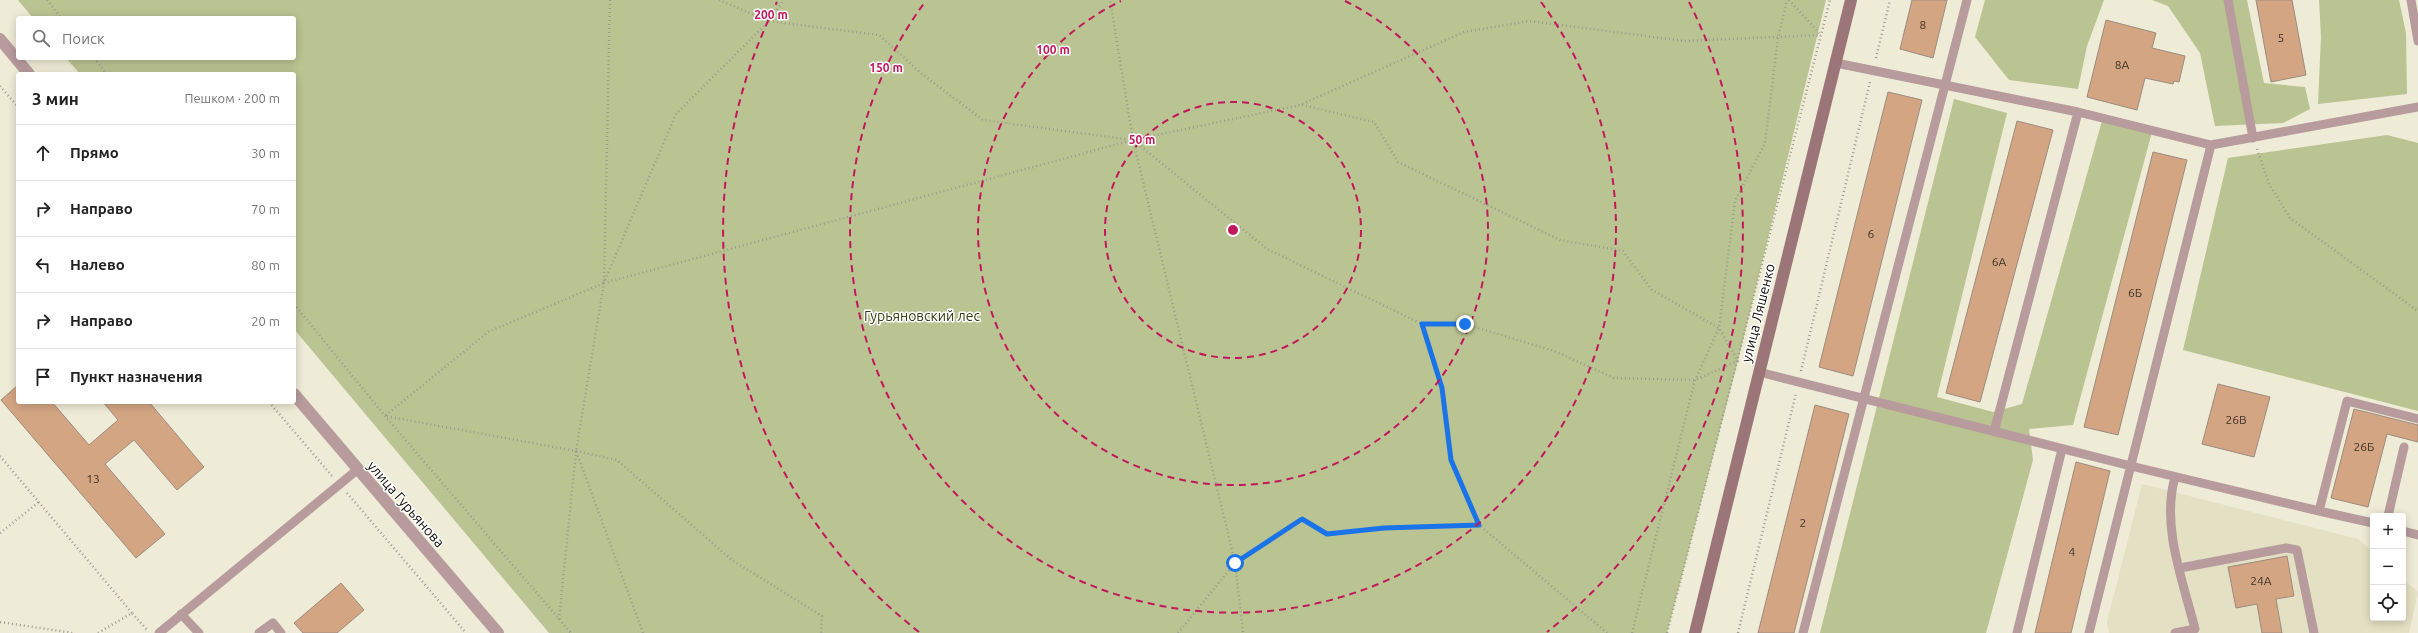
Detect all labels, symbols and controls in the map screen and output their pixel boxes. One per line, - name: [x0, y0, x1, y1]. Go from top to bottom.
- text: 200 m: [754, 8, 788, 21]
- search box: [16, 16, 296, 60]
- house number: 8: [1920, 18, 1927, 31]
- icon: search: [30, 27, 52, 49]
- text: Поиск: [62, 30, 105, 47]
- house number: 5: [2278, 31, 2284, 44]
- text: 100 m: [1036, 43, 1070, 56]
- house number: 8А: [2115, 58, 2129, 71]
- text: 150 m: [869, 61, 903, 74]
- text: 3 мин: [32, 89, 79, 108]
- text: Пешком · 200 m: [184, 91, 280, 105]
- text: 50 m: [1129, 133, 1155, 146]
- icon: ahead: [32, 142, 54, 164]
- text: Прямо: [70, 144, 119, 161]
- text: 30 m: [251, 146, 280, 160]
- icon: right: [32, 198, 54, 220]
- text: Направо: [70, 200, 133, 217]
- text: 70 m: [251, 202, 280, 216]
- centre of rings: [1226, 223, 1240, 237]
- house number: 6: [1868, 227, 1875, 240]
- icon: left: [32, 254, 54, 276]
- house number: 6А: [1992, 255, 2006, 268]
- text: Налево: [70, 256, 125, 273]
- text: 80 m: [251, 258, 280, 272]
- street label: улица Ляшенко: [1738, 262, 1778, 364]
- house number: 6Б: [2128, 286, 2142, 299]
- park label: Гурьяновский лес: [864, 308, 981, 324]
- icon: right: [32, 310, 54, 332]
- text: Направо: [70, 312, 133, 329]
- text: 20 m: [251, 314, 280, 328]
- route end: [1456, 315, 1474, 333]
- icon: arrive: [32, 366, 54, 388]
- text: Пункт назначения: [70, 368, 203, 385]
- house number: 26В: [2225, 413, 2247, 426]
- house number: 26Б: [2354, 440, 2374, 453]
- street label: улица Гурьянова: [364, 458, 448, 550]
- house number: 13: [86, 472, 100, 485]
- map controls: [2370, 513, 2406, 621]
- button: +: [2370, 513, 2406, 549]
- house number: 2: [1800, 516, 1806, 529]
- house number: 4: [2069, 545, 2076, 558]
- button: −: [2370, 549, 2406, 585]
- route start: [1226, 554, 1244, 572]
- house number: 24А: [2250, 574, 2272, 587]
- button: locate: [2370, 585, 2406, 621]

